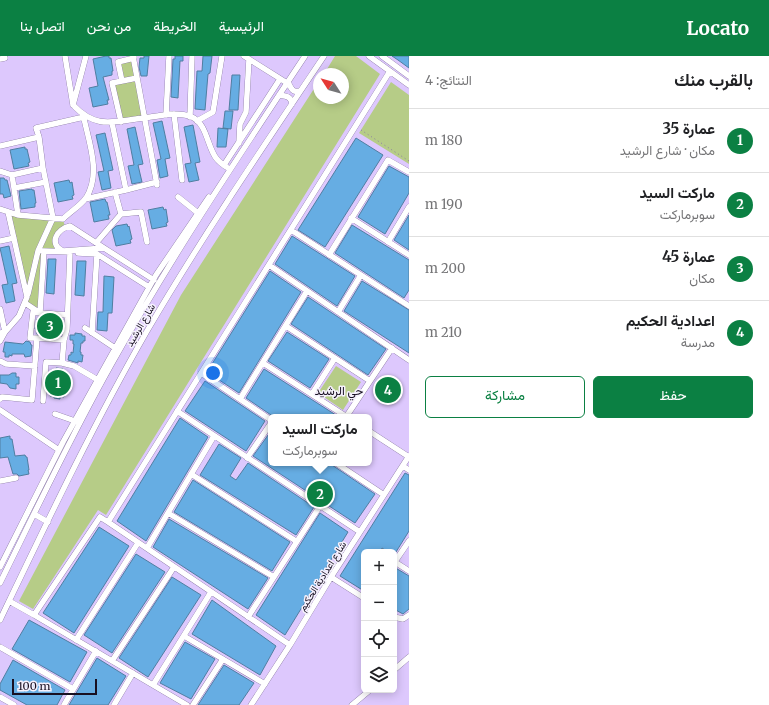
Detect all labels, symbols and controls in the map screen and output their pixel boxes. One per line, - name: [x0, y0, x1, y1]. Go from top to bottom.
- text: Locato: [686, 16, 749, 40]
- text: اتصل بنا: [20, 17, 65, 35]
- text: من نحن: [87, 17, 131, 35]
- text: الخريطة: [153, 17, 197, 35]
- text: الرئيسية: [219, 17, 264, 35]
- north arrow: [313, 68, 349, 104]
- text: بالقرب منك: [674, 69, 753, 91]
- text: النتائج: 4: [425, 72, 472, 89]
- text: عمارة 35: [663, 119, 715, 138]
- text: 180 m: [425, 132, 463, 149]
- text: 1: [737, 132, 743, 149]
- text: مكان · شارع الرشيد: [620, 142, 715, 159]
- text: ماركت السيد: [640, 183, 715, 202]
- text: 190 m: [425, 196, 463, 213]
- text: 2: [736, 196, 744, 213]
- text: سوبرماركت: [660, 206, 715, 223]
- text: عمارة 45: [662, 247, 715, 266]
- text: 200 m: [425, 260, 465, 277]
- text: 3: [736, 260, 744, 277]
- text: مكان: [689, 270, 715, 287]
- street label: شارع الرشيد: [123, 301, 158, 349]
- pin: 3: [37, 311, 63, 341]
- text: اعدادية الحكيم: [626, 311, 715, 330]
- text: 210 m: [425, 324, 462, 341]
- text: 4: [736, 324, 744, 341]
- text: مدرسة: [681, 334, 715, 351]
- your location: [203, 363, 223, 383]
- pin: 1: [45, 368, 71, 398]
- pin: 4: [375, 375, 401, 405]
- button: مشاركة: [425, 376, 585, 418]
- button: حفظ: [593, 376, 753, 418]
- district label: حي الرشيد: [315, 383, 363, 401]
- popup: [268, 414, 372, 466]
- text: ماركت السيد: [282, 419, 358, 438]
- text: سوبرماركت: [282, 442, 338, 459]
- pin: 2: [307, 479, 333, 509]
- street label: شارع اعدادية الحكيم: [296, 539, 349, 614]
- map controls: [361, 549, 397, 693]
- button: +: [361, 549, 397, 585]
- button: −: [361, 585, 397, 621]
- button: locate: [361, 621, 397, 657]
- button: layers: [361, 657, 397, 693]
- scale bar: [12, 677, 97, 696]
- text: 100 m: [18, 679, 50, 693]

